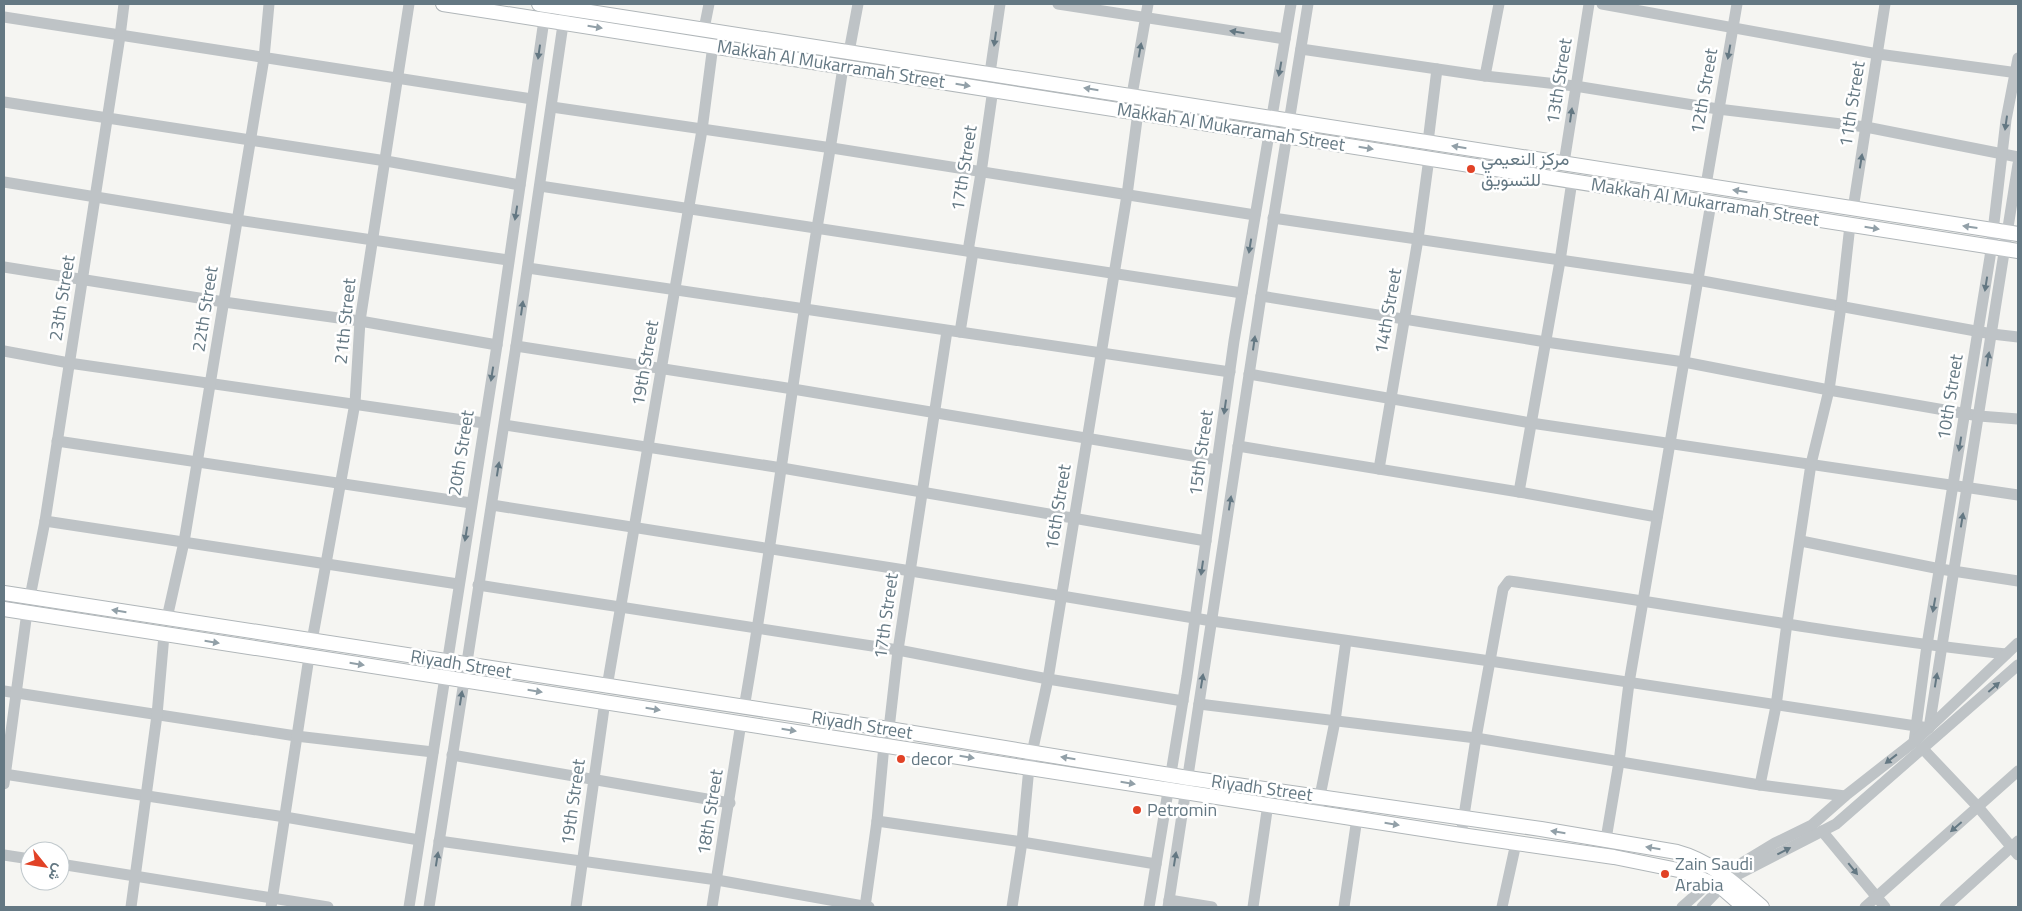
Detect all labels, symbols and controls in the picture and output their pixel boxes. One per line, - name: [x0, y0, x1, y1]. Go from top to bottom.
- one-way arrow: [587, 23, 603, 31]
- one-way arrow: [1228, 27, 1244, 35]
- one-way arrow: [991, 31, 999, 47]
- street label: Makkah Al Mukarramah Street: [715, 32, 948, 95]
- street label: 13th Street: [1538, 35, 1579, 126]
- one-way arrow: [1136, 42, 1144, 57]
- one-way arrow: [535, 44, 543, 60]
- one-way arrow: [1724, 44, 1732, 60]
- street label: 12th Street: [1683, 45, 1724, 136]
- street label: 11th Street: [1831, 58, 1872, 149]
- one-way arrow: [1275, 61, 1283, 77]
- one-way arrow: [955, 81, 971, 89]
- one-way arrow: [1082, 85, 1098, 93]
- street label: Makkah Al Mukarramah Street: [1115, 95, 1348, 158]
- one-way arrow: [1568, 107, 1576, 123]
- one-way arrow: [2002, 115, 2010, 131]
- street label: 17th Street: [943, 122, 984, 213]
- one-way arrow: [1450, 142, 1466, 150]
- one-way arrow: [1358, 144, 1374, 152]
- place label: مركز النعيمي للتسويق: [1481, 145, 1569, 193]
- one-way arrow: [1857, 153, 1865, 169]
- marker: مركز النعيمي للتسويق: [1465, 163, 1477, 175]
- street label: Makkah Al Mukarramah Street: [1589, 170, 1822, 233]
- one-way arrow: [1732, 187, 1748, 195]
- one-way arrow: [511, 205, 519, 221]
- one-way arrow: [1962, 222, 1978, 230]
- one-way arrow: [1864, 224, 1880, 232]
- one-way arrow: [1245, 239, 1253, 255]
- street label: 23th Street: [41, 252, 82, 343]
- street label: 22th Street: [184, 263, 225, 354]
- street label: 14th Street: [1367, 265, 1408, 356]
- street label: 21th Street: [327, 276, 363, 365]
- one-way arrow: [1982, 276, 1990, 292]
- one-way arrow: [518, 300, 526, 316]
- street label: 19th Street: [624, 317, 665, 408]
- one-way arrow: [1250, 334, 1258, 350]
- street label: 10th Street: [1929, 351, 1970, 442]
- one-way arrow: [1984, 351, 1992, 367]
- one-way arrow: [488, 366, 496, 382]
- one-way arrow: [1221, 399, 1229, 415]
- street label: 20th Street: [440, 407, 481, 498]
- street label: 15th Street: [1181, 408, 1220, 498]
- one-way arrow: [1956, 437, 1964, 453]
- one-way arrow: [494, 460, 502, 476]
- street label: 16th Street: [1037, 461, 1078, 552]
- one-way arrow: [1226, 495, 1234, 511]
- one-way arrow: [1959, 511, 1967, 527]
- one-way arrow: [462, 526, 470, 542]
- one-way arrow: [1198, 560, 1206, 576]
- street label: 17th Street: [866, 571, 905, 661]
- one-way arrow: [1930, 597, 1938, 613]
- one-way arrow: [111, 607, 127, 615]
- one-way arrow: [205, 638, 221, 646]
- street label: Riyadh Street: [409, 642, 514, 685]
- one-way arrow: [349, 661, 365, 669]
- one-way arrow: [1933, 672, 1941, 688]
- one-way arrow: [1199, 673, 1207, 689]
- one-way arrow: [1987, 681, 2000, 692]
- one-way arrow: [527, 687, 543, 695]
- one-way arrow: [457, 690, 465, 706]
- street label: Riyadh Street: [810, 703, 915, 746]
- one-way arrow: [645, 705, 661, 713]
- one-way arrow: [782, 727, 798, 735]
- place label: decor: [911, 745, 953, 772]
- marker: decor: [895, 753, 907, 765]
- one-way arrow: [960, 754, 976, 762]
- one-way arrow: [1060, 754, 1076, 762]
- one-way arrow: [1885, 754, 1898, 765]
- street label: 19th Street: [553, 757, 592, 847]
- street label: 18th Street: [689, 766, 730, 857]
- street label: Riyadh Street: [1210, 767, 1315, 808]
- one-way arrow: [1120, 779, 1136, 787]
- place label: Petromin: [1147, 796, 1217, 823]
- marker: Petromin: [1131, 804, 1143, 816]
- one-way arrow: [1385, 820, 1401, 828]
- one-way arrow: [1950, 822, 1963, 833]
- one-way arrow: [1550, 827, 1566, 835]
- north arrow: [20, 841, 70, 891]
- one-way arrow: [1644, 844, 1660, 852]
- one-way arrow: [1777, 847, 1791, 855]
- place label: Zain Saudi Arabia: [1675, 850, 1753, 898]
- one-way arrow: [433, 851, 441, 867]
- one-way arrow: [1172, 851, 1180, 867]
- text: ش: [43, 860, 70, 885]
- one-way arrow: [1847, 862, 1858, 875]
- marker: Zain Saudi Arabia: [1659, 868, 1671, 880]

